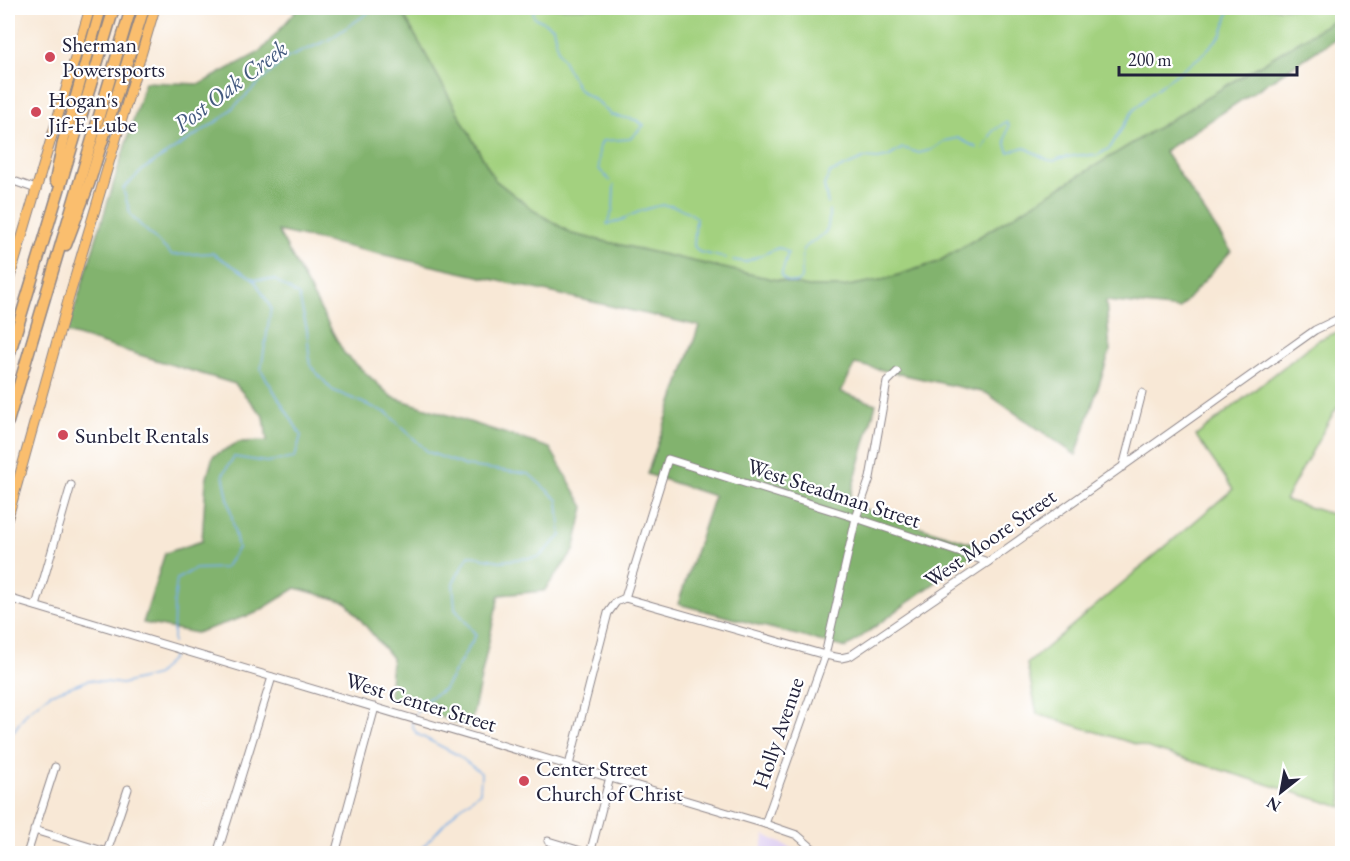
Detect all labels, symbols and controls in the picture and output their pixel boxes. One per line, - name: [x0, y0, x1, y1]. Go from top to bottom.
- place label: Sherman Powersports: [62, 30, 165, 84]
- water label: Post Oak Creek: [166, 33, 294, 139]
- scale bar: [1119, 39, 1298, 77]
- text: 200 m: [1128, 48, 1172, 71]
- marker: Sherman Powersports: [43, 50, 57, 64]
- place label: Hogan's Jif-E-Lube: [46, 85, 137, 139]
- marker: Hogan's Jif-E-Lube: [29, 105, 43, 119]
- place label: Sunbelt Rentals: [75, 421, 209, 450]
- marker: Sunbelt Rentals: [56, 428, 70, 442]
- street label: West Steadman Street: [744, 451, 925, 535]
- street label: West Moore Street: [918, 482, 1062, 594]
- street label: West Center Street: [342, 665, 500, 739]
- street label: Holly Avenue: [745, 673, 811, 793]
- place label: Center Street Church of Christ: [536, 754, 683, 808]
- north arrow: [1251, 762, 1311, 822]
- marker: Center Street Church of Christ: [517, 774, 531, 788]
- text: N: [1263, 792, 1284, 817]

